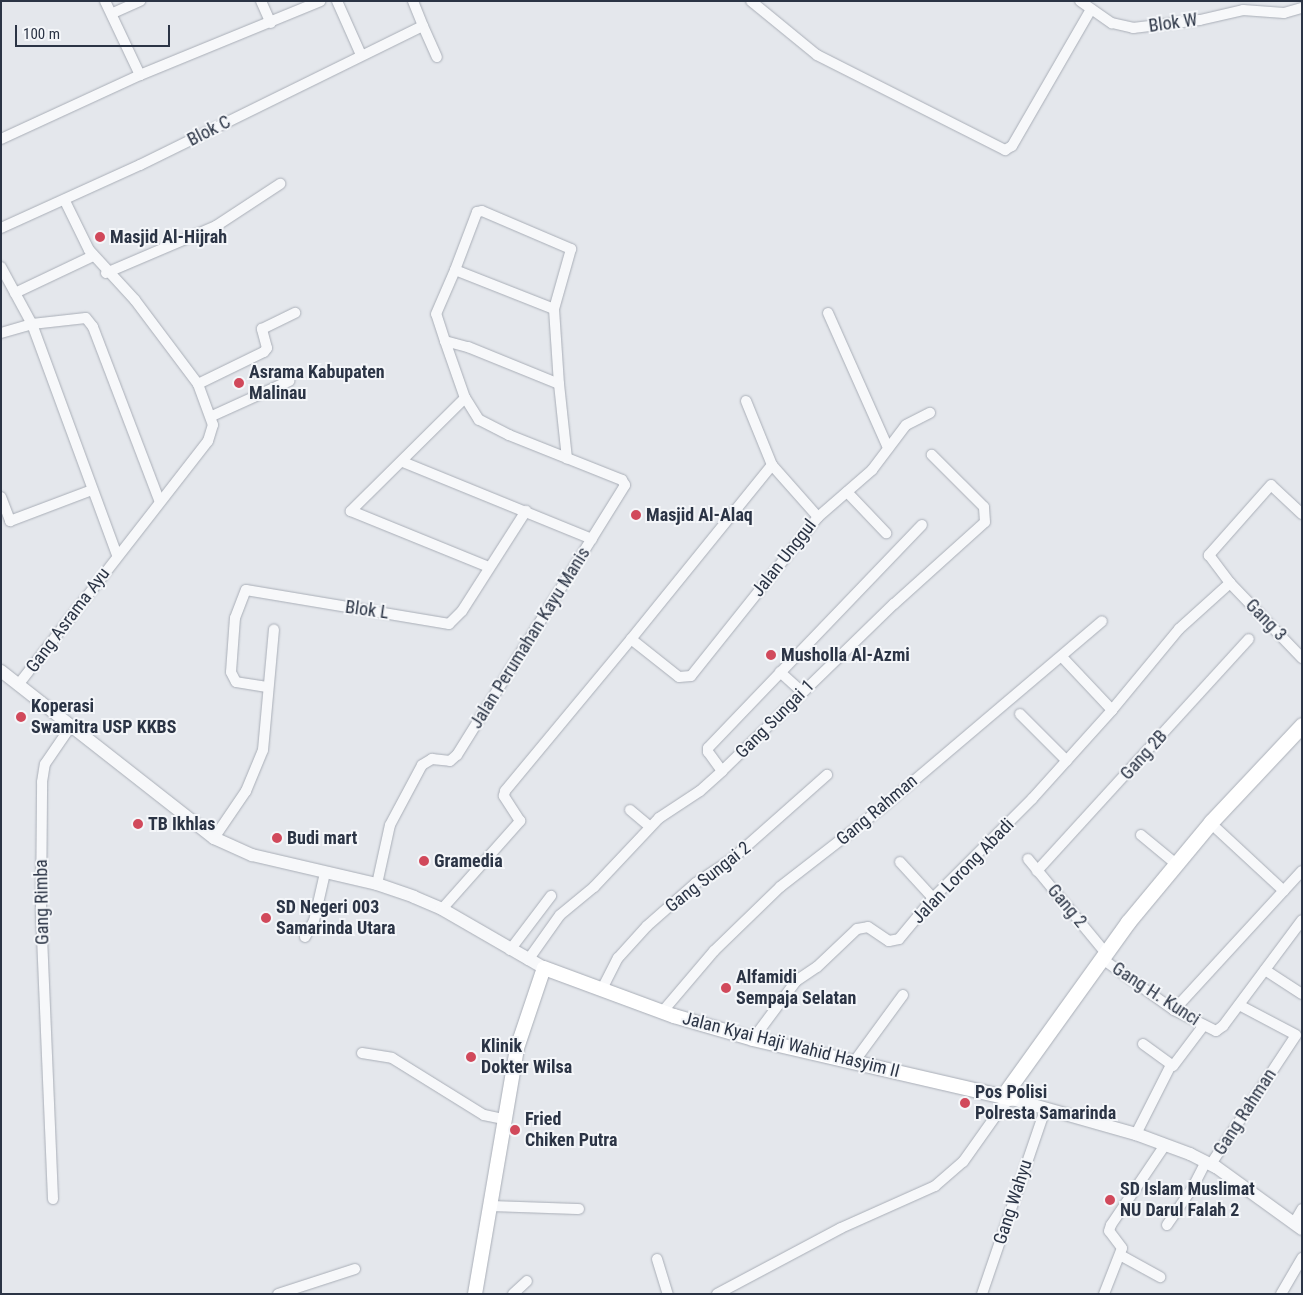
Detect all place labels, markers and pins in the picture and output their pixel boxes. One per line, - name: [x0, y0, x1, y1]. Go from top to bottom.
- place label: Masjid Al-Hijrah: [110, 226, 227, 248]
- marker: Masjid Al-Hijrah: [94, 231, 106, 243]
- place label: Asrama Kabupaten Malinau: [249, 362, 385, 404]
- marker: Asrama Kabupaten Malinau: [233, 377, 245, 389]
- place label: Masjid Al-Alaq: [646, 504, 753, 526]
- marker: Masjid Al-Alaq: [630, 509, 642, 521]
- place label: Musholla Al-Azmi: [781, 644, 910, 666]
- marker: Musholla Al-Azmi: [765, 649, 777, 661]
- place label: Koperasi Swamitra USP KKBS: [31, 696, 176, 739]
- marker: Koperasi Swamitra USP KKBS: [15, 711, 27, 723]
- place label: TB Ikhlas: [148, 813, 216, 835]
- marker: TB Ikhlas: [132, 818, 144, 830]
- place label: Budi mart: [287, 827, 357, 849]
- marker: Budi mart: [271, 832, 283, 844]
- place label: Gramedia: [434, 850, 503, 872]
- marker: Gramedia: [418, 855, 430, 867]
- place label: SD Negeri 003 Samarinda Utara: [276, 897, 395, 940]
- marker: SD Negeri 003 Samarinda Utara: [260, 912, 272, 924]
- place label: Alfamidi Sempaja Selatan: [736, 967, 856, 1010]
- marker: Alfamidi Sempaja Selatan: [720, 982, 732, 994]
- place label: Klinik Dokter Wilsa: [481, 1036, 572, 1078]
- marker: Klinik Dokter Wilsa: [465, 1051, 477, 1063]
- place label: Pos Polisi Polresta Samarinda: [975, 1082, 1116, 1124]
- marker: Pos Polisi Polresta Samarinda: [959, 1097, 971, 1109]
- place label: Fried Chiken Putra: [525, 1109, 617, 1152]
- marker: Fried Chiken Putra: [509, 1124, 521, 1136]
- place label: SD Islam Muslimat NU Darul Falah 2: [1120, 1179, 1255, 1222]
- marker: SD Islam Muslimat NU Darul Falah 2: [1104, 1194, 1116, 1206]

